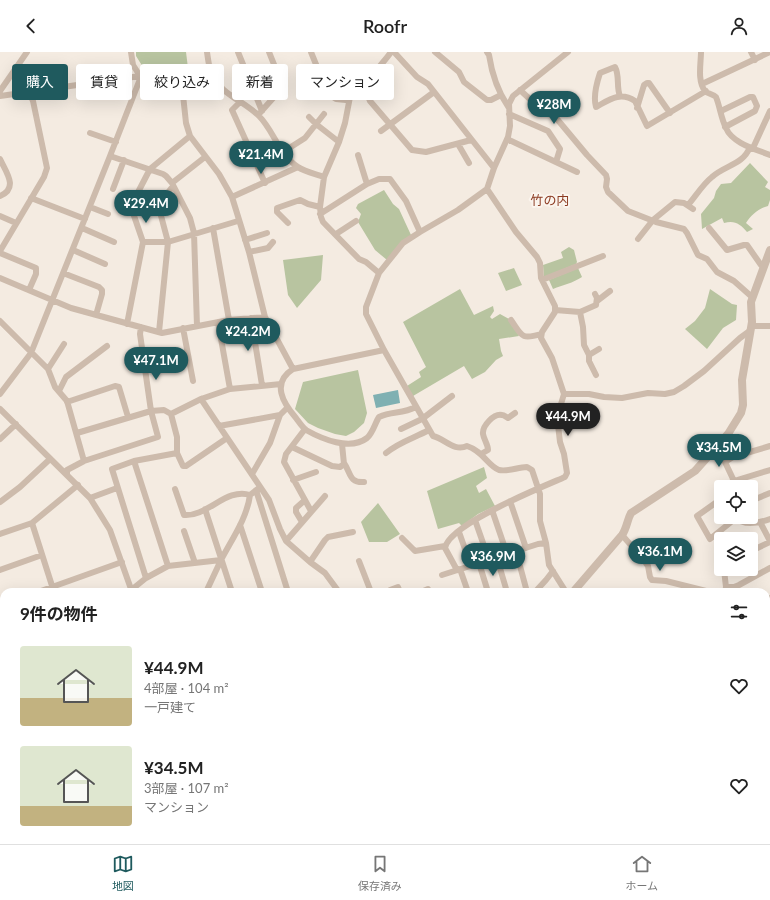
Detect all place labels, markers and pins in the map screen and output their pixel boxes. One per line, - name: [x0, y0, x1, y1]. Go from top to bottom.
- pin: ¥28M: [530, 91, 578, 125]
- pin: ¥21.4M: [228, 141, 294, 175]
- pin: ¥29.4M: [113, 190, 179, 224]
- pin: ¥24.2M: [215, 318, 281, 352]
- pin: ¥47.1M: [123, 347, 189, 381]
- pin: ¥44.9M: [535, 403, 601, 437]
- pin: ¥34.5M: [686, 434, 752, 468]
- pin: ¥36.1M: [627, 538, 693, 572]
- pin: ¥36.9M: [460, 543, 526, 577]

